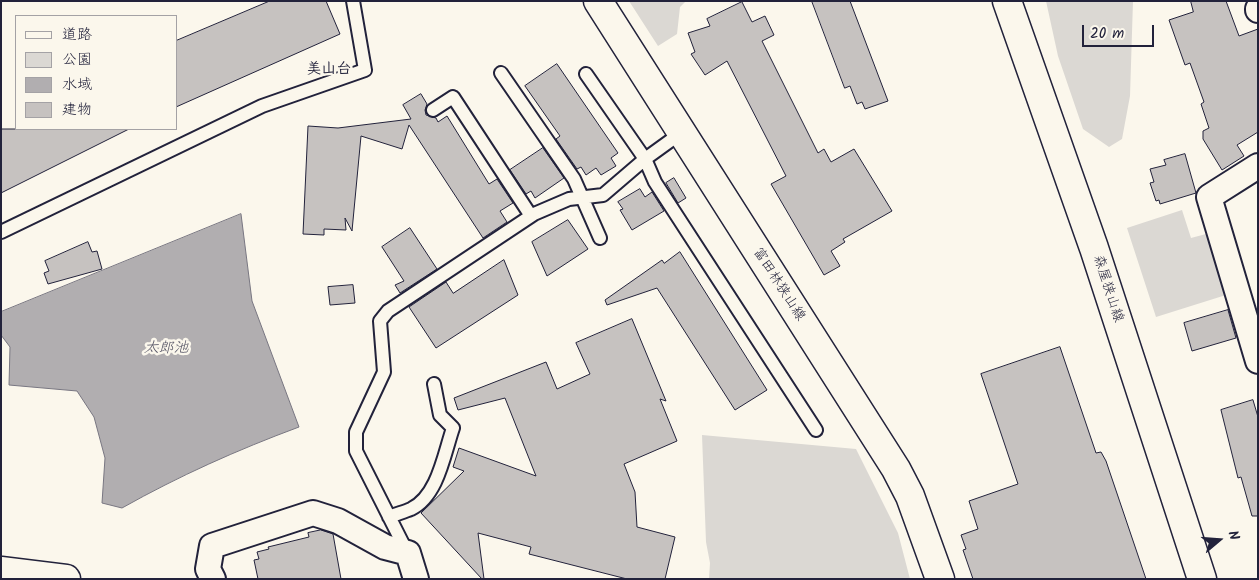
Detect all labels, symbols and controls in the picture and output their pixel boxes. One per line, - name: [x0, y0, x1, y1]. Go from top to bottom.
- legend: [15, 15, 178, 130]
- scale bar: [1084, 15, 1156, 47]
- text: 20 m: [1090, 22, 1124, 46]
- text: 道路: [62, 23, 92, 47]
- text: 公園: [62, 48, 92, 72]
- district label: 美山台: [307, 61, 351, 79]
- text: 水域: [62, 73, 92, 97]
- text: 建物: [62, 98, 92, 122]
- street label: 富田林狭山線: [748, 245, 808, 325]
- street label: 森屋狭山線: [1088, 253, 1126, 325]
- water label: 太郎池: [144, 340, 188, 358]
- north arrow: [1194, 515, 1244, 565]
- text: N: [1221, 528, 1245, 543]

